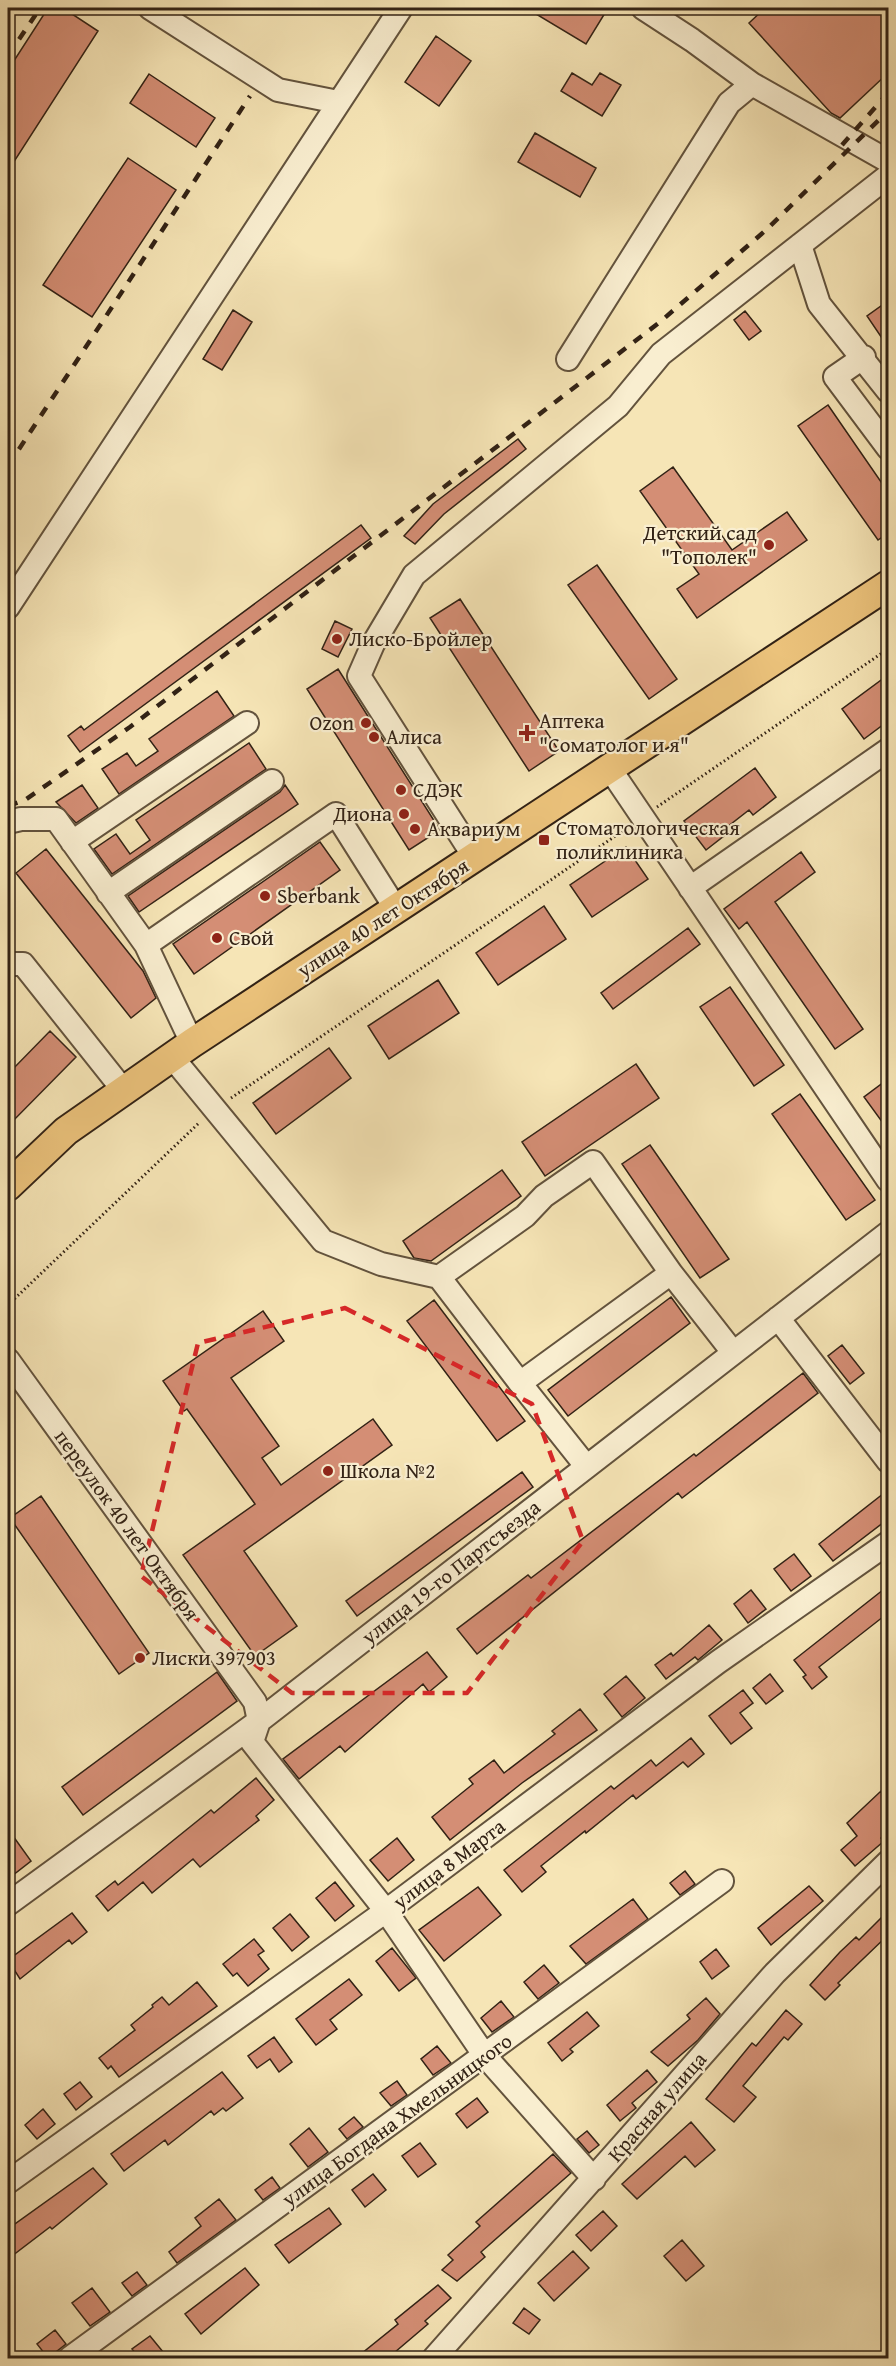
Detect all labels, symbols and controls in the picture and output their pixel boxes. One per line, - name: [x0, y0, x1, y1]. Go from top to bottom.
- place label: Детский сад "Тополек": [642, 517, 758, 572]
- marker: Детский сад "Тополек": [762, 538, 776, 552]
- place label: Лиско-Бройлер: [349, 623, 492, 654]
- marker: Лиско-Бройлер: [330, 632, 344, 646]
- place label: Аптека "Соматолог и я": [539, 705, 689, 760]
- place label: Ozon: [310, 707, 354, 738]
- marker: Ozon: [359, 716, 373, 730]
- place label: Алиса: [386, 721, 442, 752]
- marker: Аптека "Соматолог и я": [520, 726, 534, 740]
- marker: Алиса: [367, 730, 381, 744]
- place label: СДЭК: [413, 774, 463, 805]
- marker: СДЭК: [394, 783, 408, 797]
- place label: Диона: [332, 798, 392, 829]
- marker: Диона: [397, 807, 411, 821]
- place label: Стоматологическая поликлиника: [556, 812, 740, 867]
- place label: Аквариум: [427, 813, 521, 844]
- marker: Аквариум: [408, 822, 422, 836]
- marker: Стоматологическая поликлиника: [537, 833, 551, 847]
- street label: улица 40 лет Октября: [290, 850, 475, 985]
- place label: Sberbank: [277, 880, 360, 911]
- marker: Sberbank: [258, 889, 272, 903]
- place label: Свой: [229, 922, 274, 953]
- marker: Свой: [210, 931, 224, 945]
- street label: переулок 40 лет Октября: [47, 1423, 208, 1627]
- place label: Школа №2: [340, 1455, 435, 1486]
- marker: Школа №2: [321, 1464, 335, 1478]
- street label: улица 19-го Партсъезда: [354, 1492, 547, 1652]
- place label: Лиски 397903: [152, 1642, 276, 1673]
- marker: Лиски 397903: [133, 1651, 147, 1665]
- street label: улица 8 Марта: [385, 1811, 512, 1917]
- street label: улица Богдана Хмельницкого: [274, 2025, 518, 2215]
- street label: Красная улица: [600, 2045, 713, 2169]

